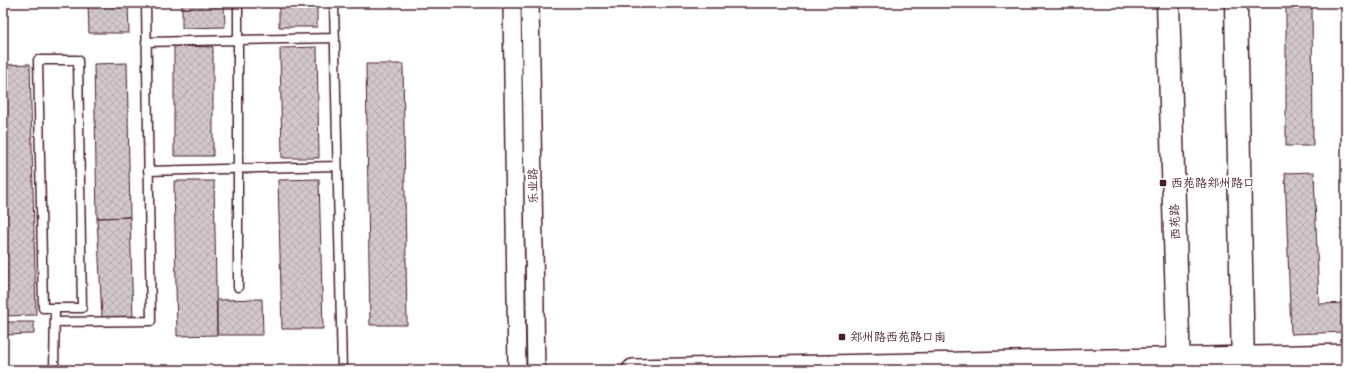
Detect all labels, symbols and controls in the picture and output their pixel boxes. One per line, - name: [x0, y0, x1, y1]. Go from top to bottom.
- street label: 乐业路: [526, 168, 540, 204]
- place label: 西苑路郑州路口: [1171, 176, 1255, 190]
- marker: 西苑路郑州路口: [1158, 178, 1168, 188]
- street label: 西苑路: [1167, 204, 1183, 240]
- place label: 郑州路西苑路口南: [850, 330, 946, 344]
- marker: 郑州路西苑路口南: [837, 332, 847, 342]

